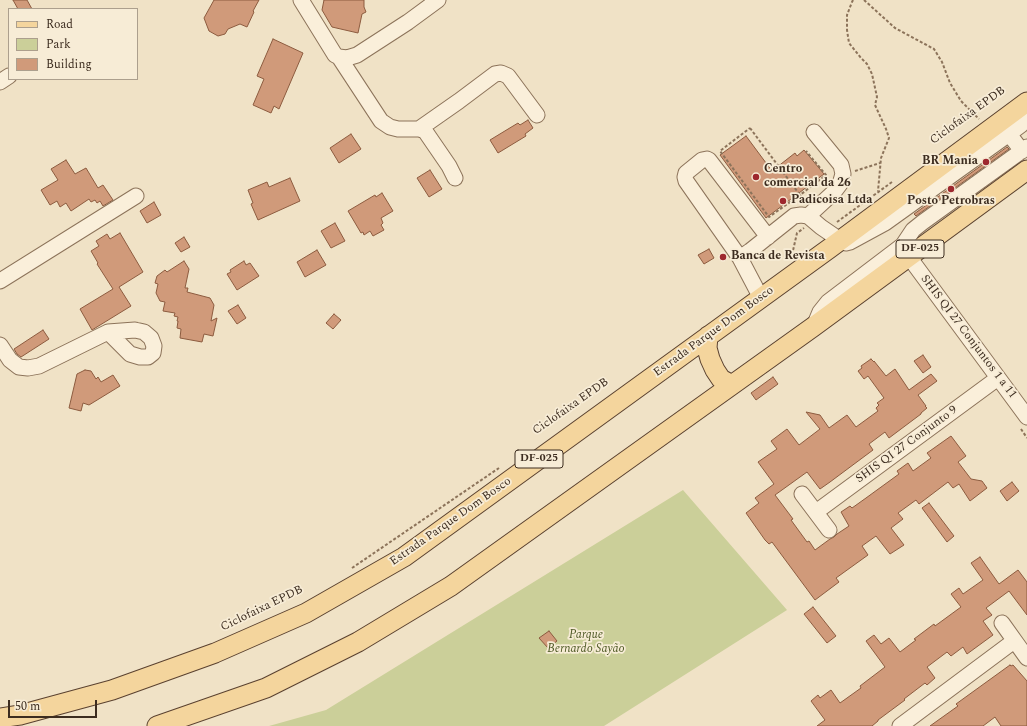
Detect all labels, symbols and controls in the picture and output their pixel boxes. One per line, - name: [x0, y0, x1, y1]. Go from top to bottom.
- legend: [8, 8, 138, 80]
- text: Road: [46, 15, 73, 34]
- text: Park: [46, 35, 71, 54]
- text: Building: [46, 55, 92, 74]
- street label: Ciclofaixa EPDB: [928, 84, 1008, 148]
- place label: BR Mania: [922, 155, 978, 169]
- marker: BR Mania: [981, 157, 991, 167]
- place label: Centro comercial da 26: [764, 163, 851, 191]
- marker: Centro comercial da 26: [751, 172, 761, 182]
- marker: Posto Petrobras: [946, 184, 956, 194]
- place label: Padicoisa Ltda: [791, 194, 872, 208]
- place label: Posto Petrobras: [907, 195, 995, 209]
- marker: Padicoisa Ltda: [778, 196, 788, 206]
- road number: DF-025: [896, 240, 944, 258]
- place label: Banca de Revista: [731, 250, 825, 264]
- marker: Banca de Revista: [718, 252, 728, 262]
- street label: SHIS QI 27 Conjuntos 1 a 11: [917, 272, 1019, 402]
- street label: Estrada Parque Dom Bosco: [651, 284, 777, 380]
- street label: Ciclofaixa EPDB: [530, 375, 612, 439]
- street label: SHIS QI 27 Conjunto 9: [853, 403, 961, 487]
- road number: DF-025: [515, 450, 563, 468]
- street label: Estrada Parque Dom Bosco: [388, 475, 514, 569]
- street label: Ciclofaixa EPDB: [219, 583, 305, 635]
- park label: Parque Bernardo Sayão: [547, 629, 625, 657]
- scale bar: [10, 692, 99, 718]
- text: 50 m: [15, 697, 40, 716]

